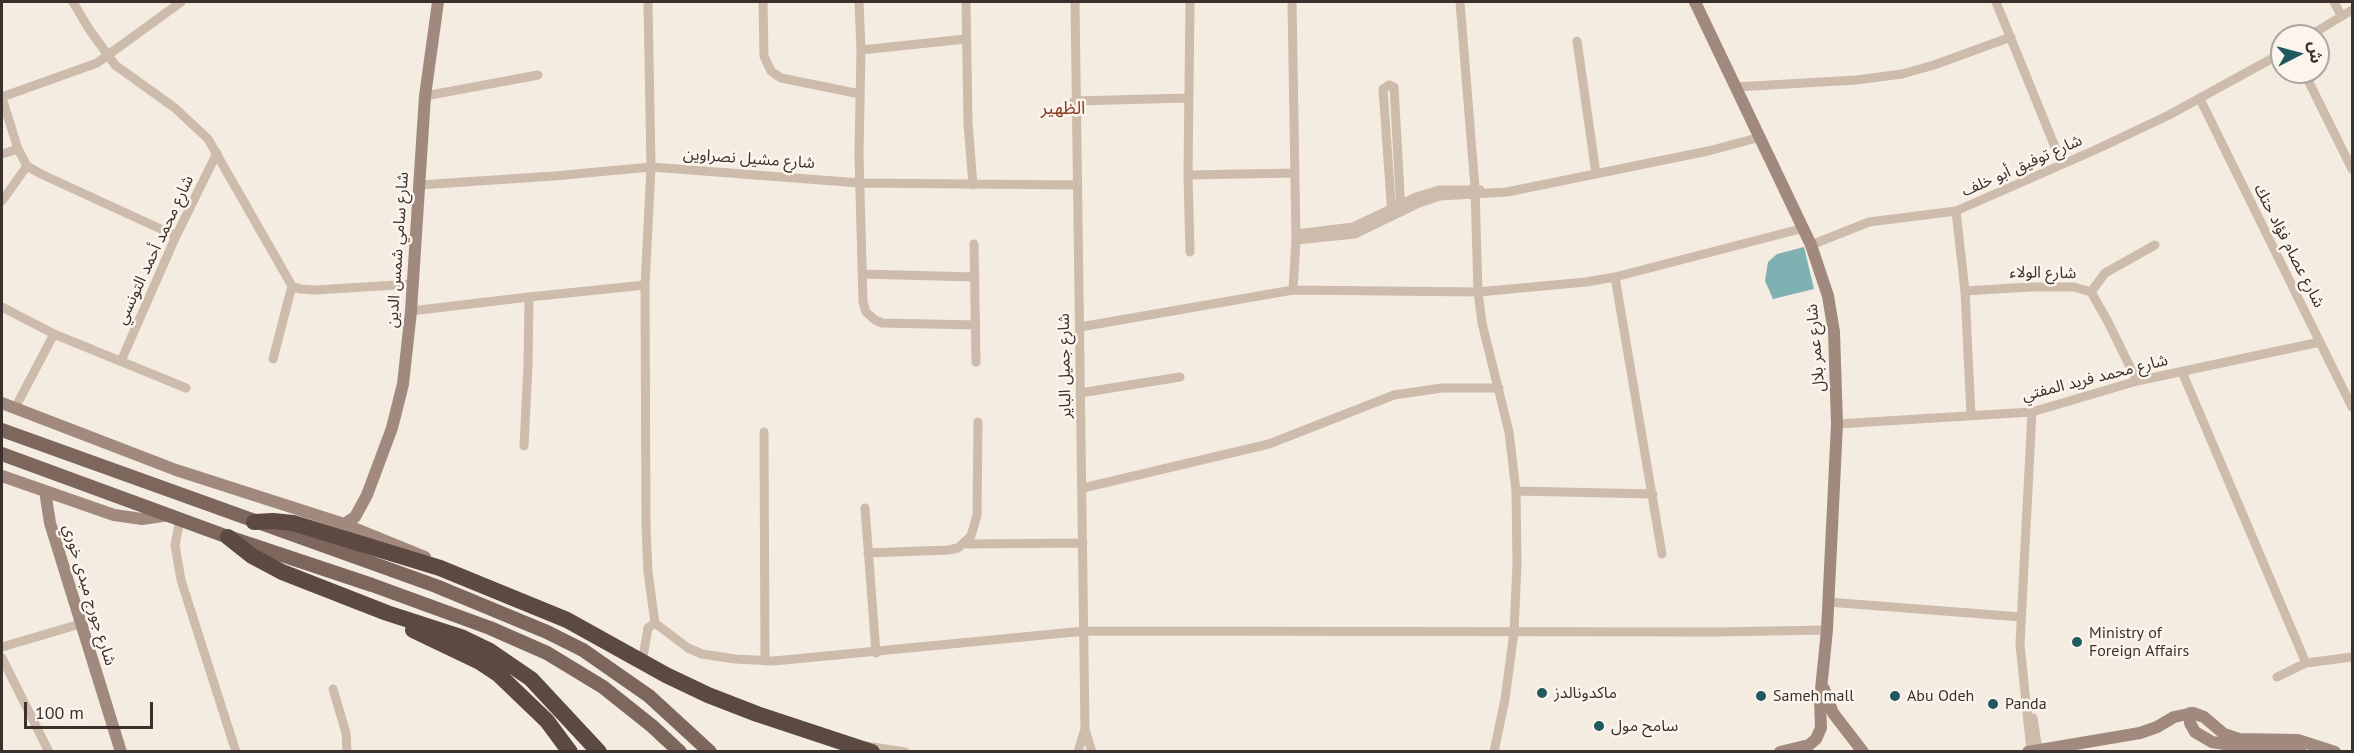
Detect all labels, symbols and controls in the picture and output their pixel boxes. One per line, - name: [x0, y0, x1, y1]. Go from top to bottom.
- north arrow: [2270, 24, 2330, 84]
- text: ش: [2305, 40, 2327, 64]
- district label: الظهير: [1041, 98, 1085, 120]
- street label: شارع توفيق أبو خلف: [1959, 131, 2085, 201]
- street label: شارع مشيل نصراوين: [682, 145, 816, 173]
- street label: شارع سامي شمس الدين: [383, 171, 413, 329]
- street label: شارع محمد أحمد التونسي: [112, 172, 198, 328]
- street label: شارع عصام فؤاد حتك: [2250, 181, 2328, 311]
- street label: شارع الولاء: [2009, 263, 2077, 283]
- street label: شارع عمر بلال: [1803, 303, 1829, 393]
- street label: شارع جميل الباير: [1054, 313, 1076, 419]
- street label: شارع محمد فريد المفتي: [2020, 351, 2170, 405]
- street label: شارع جورج مبدى خوري: [58, 522, 120, 668]
- place label: Ministry of Foreign Affairs: [2089, 623, 2189, 661]
- marker: Ministry of Foreign Affairs: [2070, 635, 2084, 649]
- place label: ماكدونالدز: [1554, 683, 1617, 703]
- marker: ماكدونالدز: [1535, 686, 1549, 700]
- place label: Sameh mall: [1773, 686, 1854, 706]
- place label: Abu Odeh: [1907, 686, 1974, 706]
- marker: Sameh mall: [1754, 689, 1768, 703]
- marker: Abu Odeh: [1888, 689, 1902, 703]
- scale bar: [27, 690, 156, 728]
- place label: Panda: [2005, 694, 2047, 714]
- marker: Panda: [1986, 697, 2000, 711]
- text: 100 m: [35, 701, 84, 724]
- place label: سامح مول: [1611, 716, 1678, 736]
- marker: سامح مول: [1592, 719, 1606, 733]

